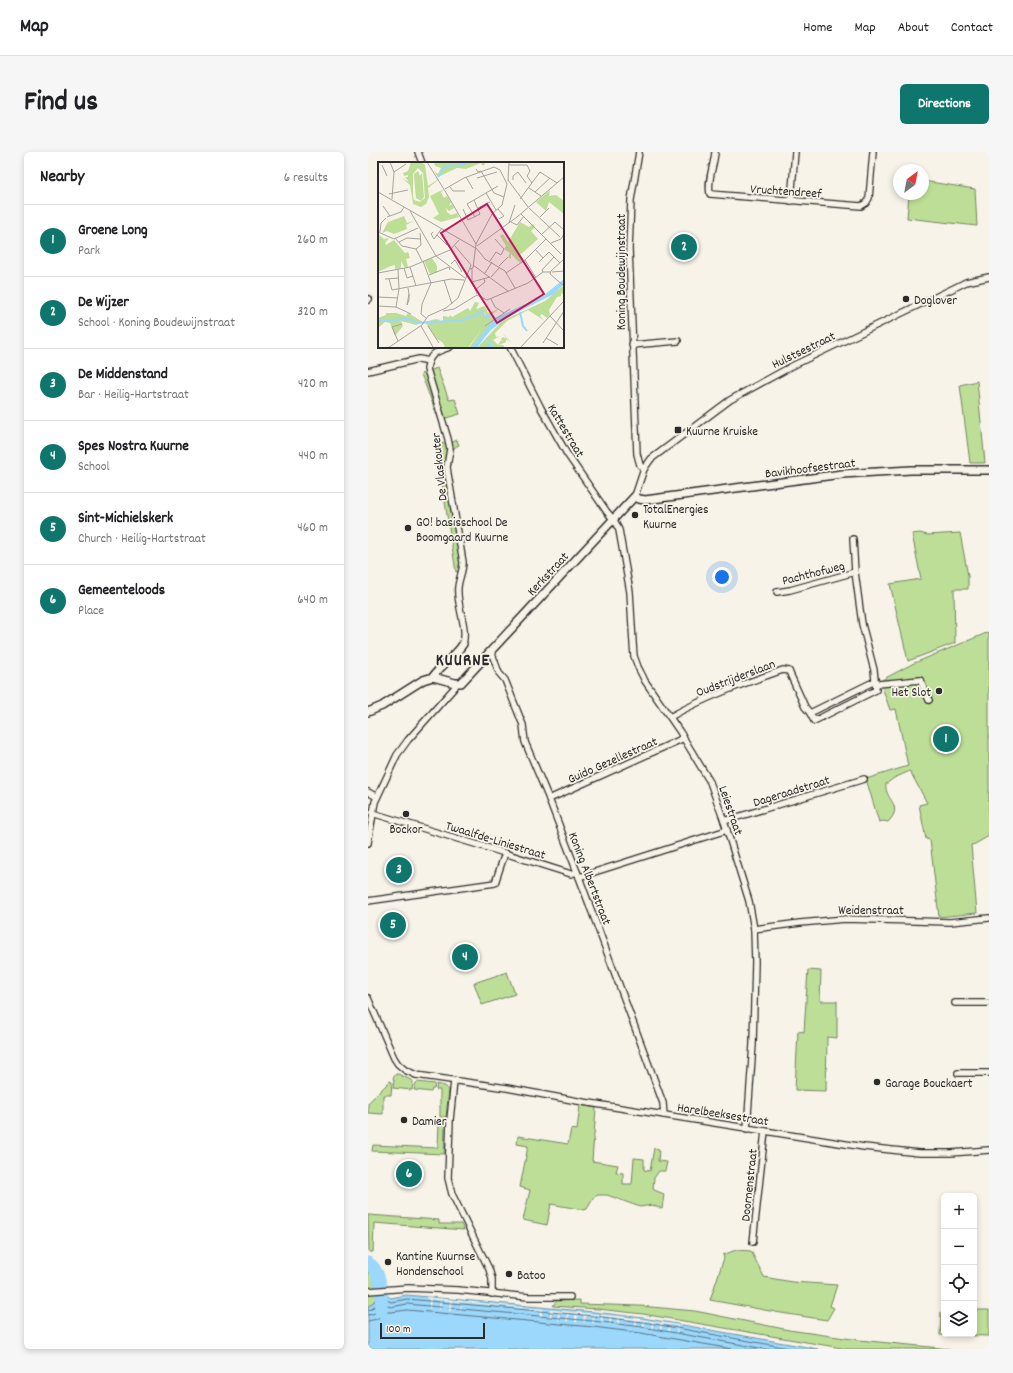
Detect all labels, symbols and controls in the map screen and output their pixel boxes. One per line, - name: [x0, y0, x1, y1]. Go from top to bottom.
- text: Map: [20, 14, 49, 41]
- text: Home: [803, 18, 832, 38]
- text: Map: [854, 18, 876, 38]
- text: About: [898, 18, 929, 38]
- text: Contact: [951, 18, 993, 38]
- text: Find us: [24, 84, 98, 124]
- button: Directions: [900, 84, 989, 124]
- inset map: [378, 162, 564, 348]
- north arrow: [893, 164, 929, 200]
- text: Nearby: [40, 166, 84, 190]
- text: 6 results: [284, 169, 328, 188]
- street label: Vruchtendreef: [750, 181, 822, 204]
- street label: Koning Boudewijnstraat: [613, 214, 632, 330]
- text: Groene Long: [78, 220, 148, 242]
- text: 1: [52, 231, 54, 250]
- text: 260 m: [297, 231, 328, 250]
- pin: 2: [671, 232, 697, 262]
- text: Park: [78, 242, 100, 261]
- text: De Wijzer: [78, 292, 129, 314]
- place label: Doglover: [914, 292, 957, 311]
- marker: Doglover: [901, 294, 911, 304]
- text: 2: [50, 303, 56, 322]
- text: 320 m: [298, 303, 328, 322]
- text: School · Koning Boudewijnstraat: [78, 314, 235, 333]
- street label: Hulstsestraat: [769, 328, 839, 375]
- text: De Middenstand: [78, 364, 168, 386]
- text: 3: [50, 375, 56, 394]
- text: 420 m: [298, 375, 328, 394]
- text: Bar · Heilig-Hartstraat: [78, 386, 189, 405]
- street label: Kattestraat: [541, 401, 588, 462]
- place label: Kuurne Kruiske: [686, 423, 758, 442]
- marker: Kuurne Kruiske: [673, 425, 683, 435]
- street label: De Vlaskouter: [427, 432, 454, 502]
- text: Spes Nostra Kuurne: [78, 436, 189, 458]
- text: 4: [50, 447, 56, 466]
- text: 440 m: [298, 447, 328, 466]
- street label: Bavikhoofsestraat: [764, 454, 857, 484]
- text: School: [78, 458, 110, 477]
- place label: TotalEnergies Kuurne: [643, 501, 709, 535]
- text: Sint-Michielskerk: [78, 508, 173, 530]
- marker: TotalEnergies Kuurne: [630, 510, 640, 520]
- place label: GO! basisschool De Boomgaard Kuurne: [416, 514, 508, 548]
- text: 5: [50, 519, 56, 538]
- text: 460 m: [297, 519, 328, 538]
- marker: GO! basisschool De Boomgaard Kuurne: [403, 523, 413, 533]
- text: Church · Heilig-Hartstraat: [78, 530, 206, 549]
- street label: Kerkstraat: [523, 548, 574, 601]
- street label: Pachthofweg: [780, 557, 847, 591]
- your location: [712, 567, 732, 587]
- text: Gemeenteloods: [78, 580, 165, 602]
- text: 6: [50, 591, 56, 610]
- text: 640 m: [297, 591, 328, 610]
- text: Place: [78, 602, 104, 621]
- district label: KUURNE: [436, 650, 490, 674]
- street label: Oudstrijderslaan: [694, 656, 778, 703]
- place label: Het Slot: [891, 684, 931, 703]
- marker: Het Slot: [934, 686, 944, 696]
- pin: 1: [933, 724, 959, 754]
- street label: Guido Gezellestraat: [565, 733, 661, 790]
- street label: Dageraadstraat: [751, 772, 833, 813]
- street label: Leiestraat: [712, 783, 747, 838]
- marker: Bockor: [401, 809, 411, 819]
- street label: Twaalfde-Liniestraat: [443, 817, 548, 866]
- place label: Bockor: [389, 821, 423, 840]
- street label: Koning Albertstraat: [562, 830, 615, 928]
- pin: 3: [386, 855, 412, 885]
- street label: Weidenstraat: [838, 902, 904, 921]
- pin: 5: [380, 910, 406, 940]
- pin: 4: [452, 942, 478, 972]
- place label: Garage Bouckaert: [885, 1075, 973, 1094]
- marker: Garage Bouckaert: [872, 1077, 882, 1087]
- street label: Harelbeeksestraat: [676, 1099, 770, 1132]
- place label: Damier: [412, 1113, 447, 1132]
- marker: Damier: [399, 1115, 409, 1125]
- street label: Doornenstraat: [737, 1148, 764, 1223]
- pin: 6: [396, 1159, 422, 1189]
- map controls: [941, 1193, 977, 1337]
- button: +: [941, 1193, 977, 1229]
- button: −: [941, 1229, 977, 1265]
- place label: Kantine Kuurnse Hondenschool: [396, 1248, 476, 1282]
- marker: Kantine Kuurnse Hondenschool: [383, 1257, 393, 1267]
- button: locate: [941, 1265, 977, 1301]
- place label: Batoo: [517, 1267, 546, 1286]
- marker: Batoo: [504, 1269, 514, 1279]
- button: layers: [941, 1301, 977, 1337]
- scale bar: [380, 1321, 485, 1340]
- text: 100 m: [386, 1322, 410, 1338]

